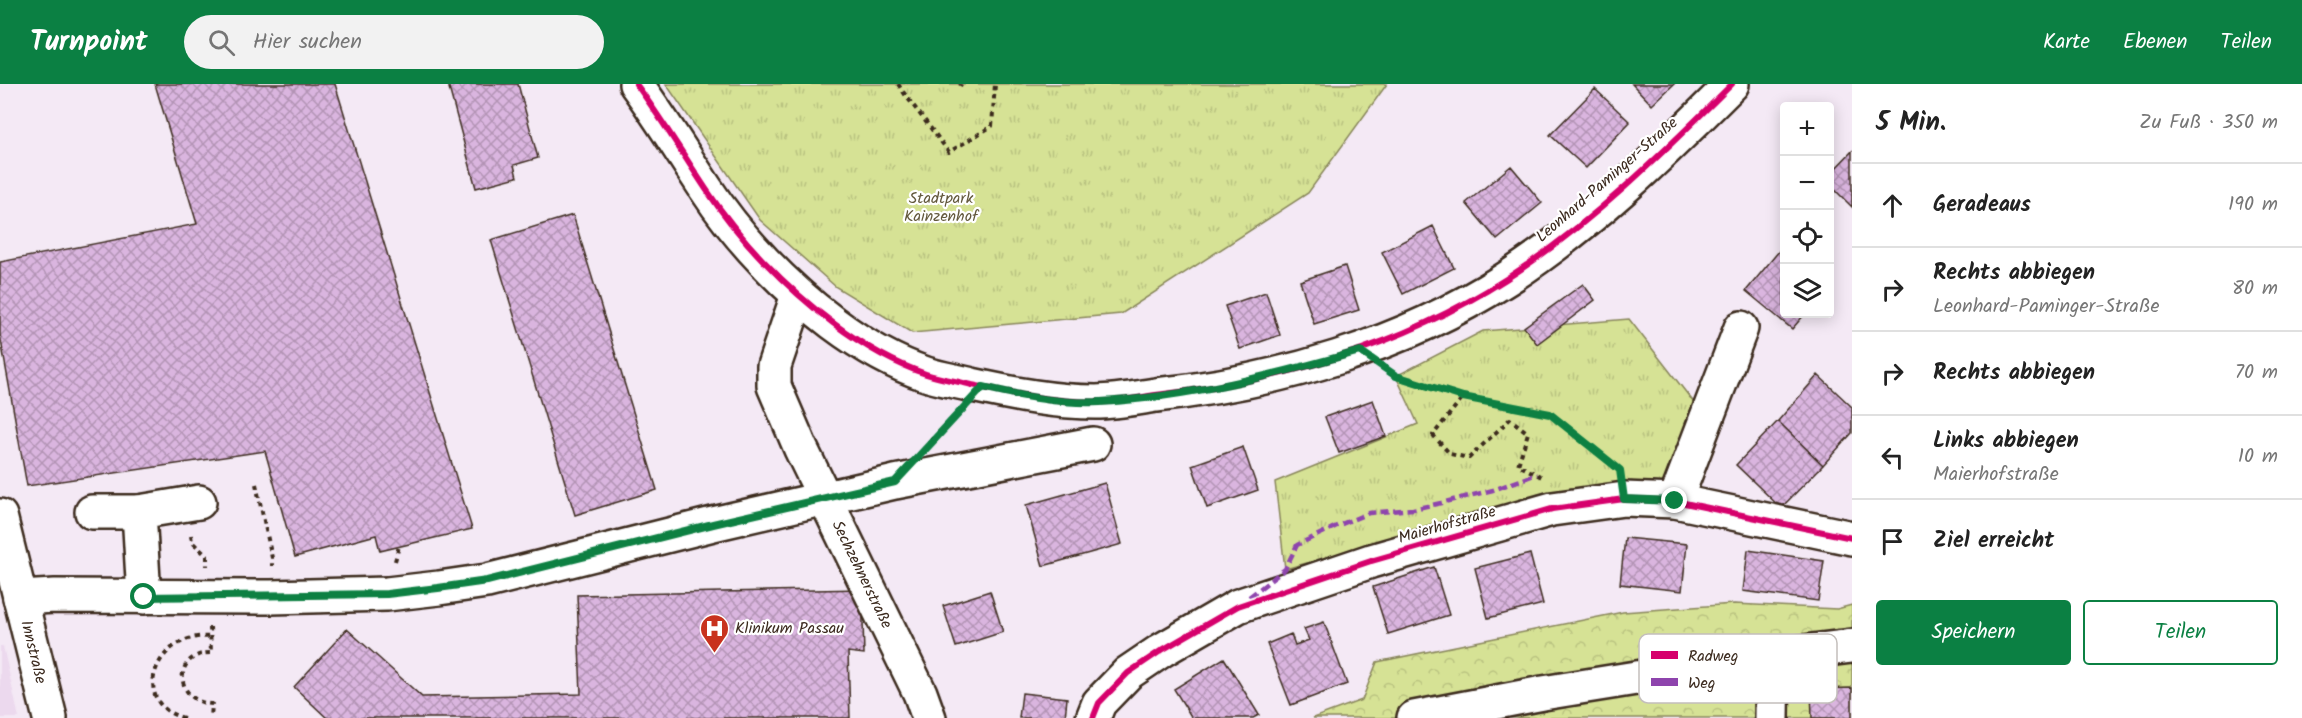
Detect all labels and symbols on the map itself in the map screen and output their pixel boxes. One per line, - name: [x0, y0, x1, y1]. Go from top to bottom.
- street label: Leonhard-Paminger-Straße: [1530, 111, 1684, 249]
- park label: Stadtpark Kainzenhof: [904, 186, 980, 229]
- route end: [1661, 487, 1687, 513]
- street label: Maierhofstraße: [1395, 499, 1499, 551]
- street label: Sechzehnerstraße: [825, 516, 899, 633]
- route start: [130, 583, 156, 609]
- hospital icon: Klinikum Passau: [698, 612, 730, 654]
- place label: Klinikum Passau: [735, 616, 844, 641]
- street label: Innstraße: [14, 618, 54, 686]
- legend: [1639, 634, 1837, 703]
- text: Radweg: [1688, 644, 1738, 669]
- text: Weg: [1688, 671, 1715, 696]

